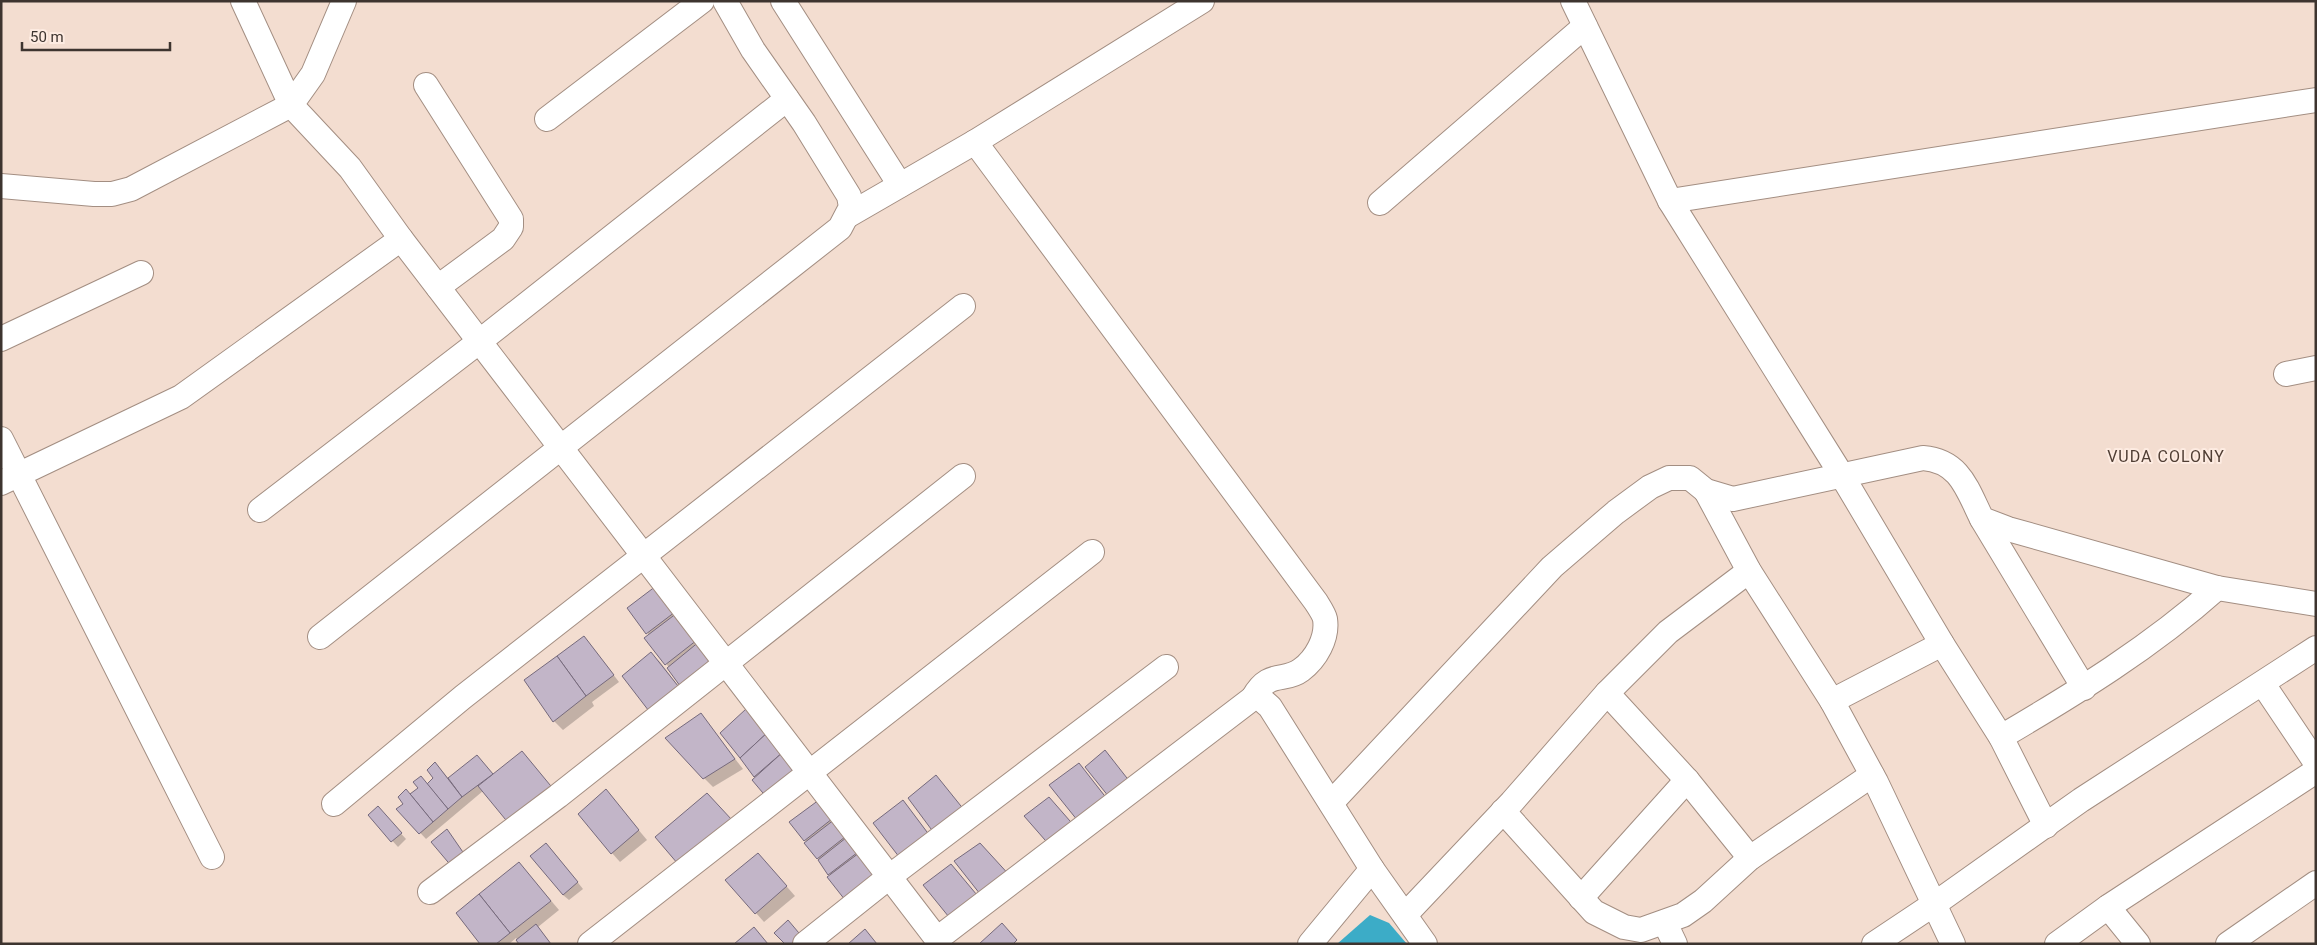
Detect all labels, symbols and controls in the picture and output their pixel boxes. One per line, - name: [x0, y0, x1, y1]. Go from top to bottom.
- scale bar: [22, 20, 170, 52]
- text: 50 m: [30, 28, 64, 46]
- district label: VUDA COLONY: [2107, 447, 2225, 466]

